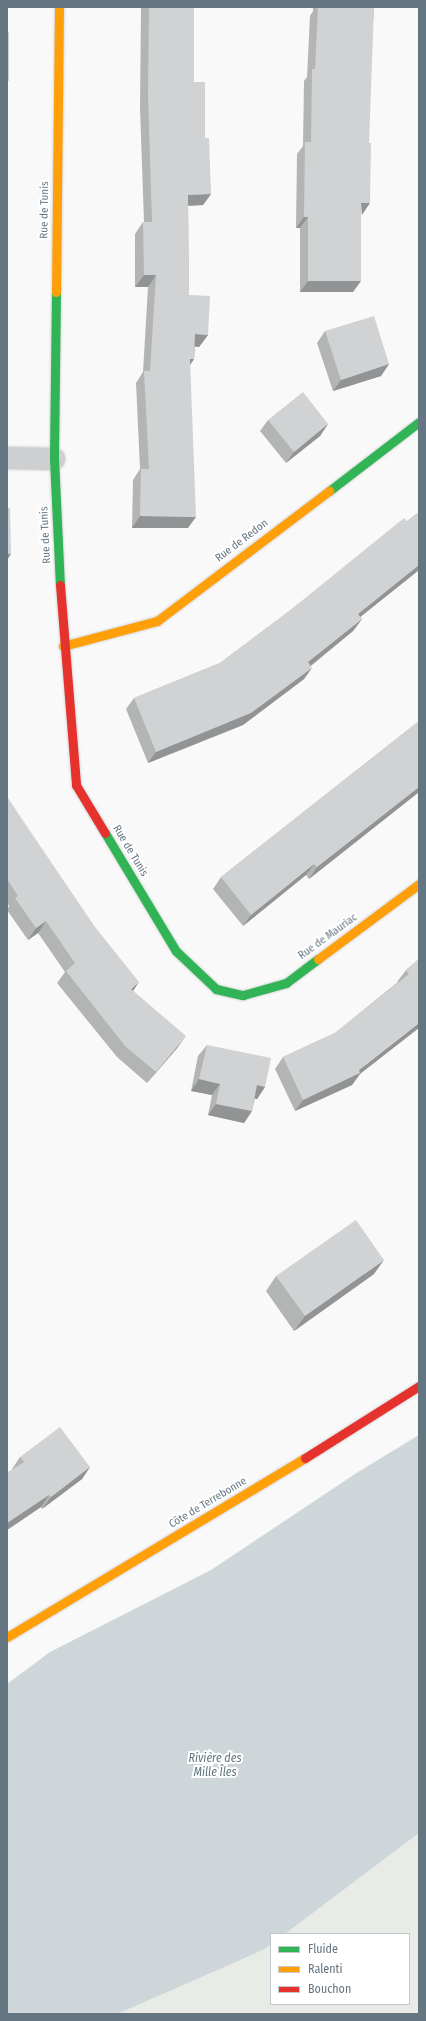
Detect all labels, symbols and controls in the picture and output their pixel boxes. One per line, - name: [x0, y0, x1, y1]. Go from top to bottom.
- street label: Rue de Tunis: [38, 181, 52, 239]
- street label: Rue de Tunis: [38, 506, 54, 564]
- street label: Rue de Redon: [213, 517, 271, 565]
- street label: Rue de Tunis: [110, 823, 150, 879]
- street label: Rue de Mauriac: [296, 911, 360, 963]
- street label: Côte de Terrebonne: [167, 1475, 249, 1531]
- water label: Rivière des Mille Îles: [189, 1752, 241, 1780]
- legend: [270, 1933, 410, 2005]
- text: Fluide: [308, 1942, 338, 1956]
- text: Ralenti: [308, 1962, 343, 1976]
- text: Bouchon: [308, 1982, 351, 1996]

